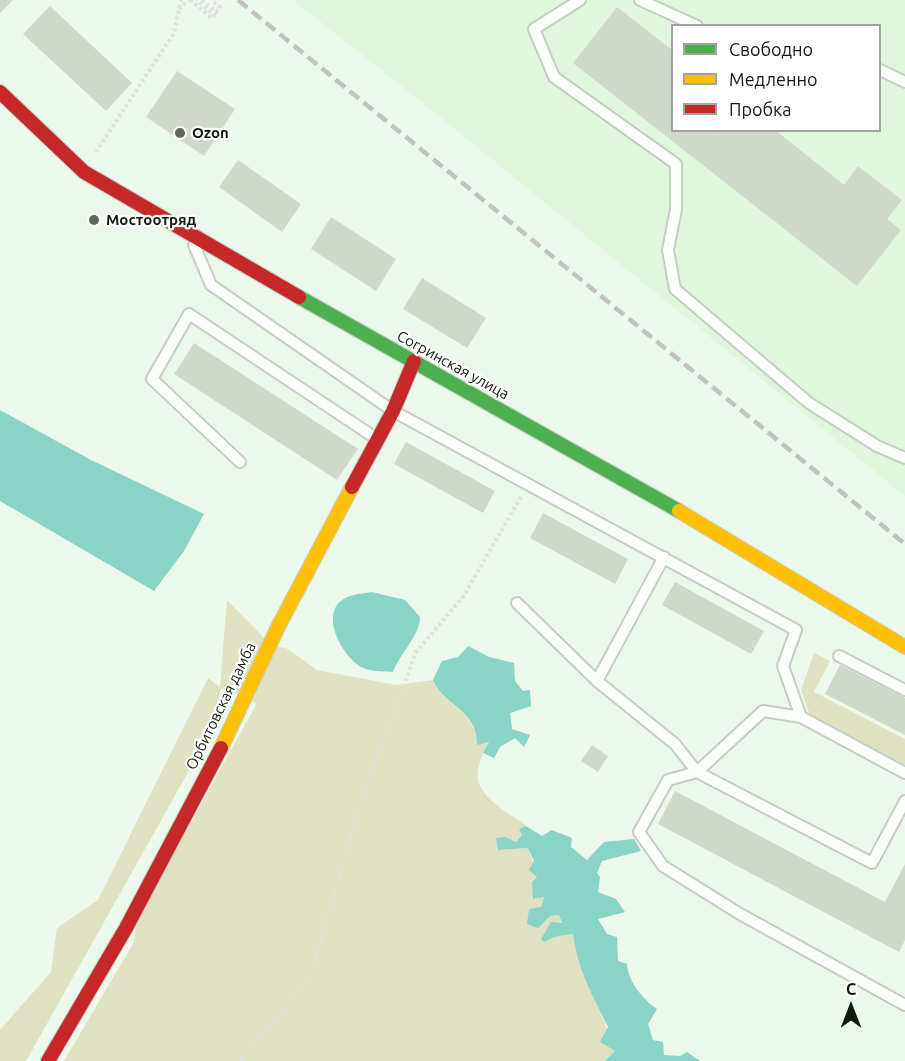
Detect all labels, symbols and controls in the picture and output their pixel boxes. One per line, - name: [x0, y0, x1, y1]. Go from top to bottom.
- legend: [671, 24, 881, 132]
- text: Свободно: [729, 39, 813, 59]
- text: Медленно: [729, 69, 818, 89]
- text: Пробка: [729, 99, 792, 119]
- place label: Ozon: [192, 124, 229, 142]
- marker: Ozon: [173, 126, 187, 140]
- place label: Мостоотряд: [106, 211, 196, 229]
- marker: Мостоотряд: [87, 213, 101, 227]
- street label: Согринская улица: [394, 327, 512, 403]
- street label: Орбитовская дамба: [182, 639, 260, 773]
- north arrow: [821, 977, 881, 1037]
- text: С: [846, 980, 856, 998]

